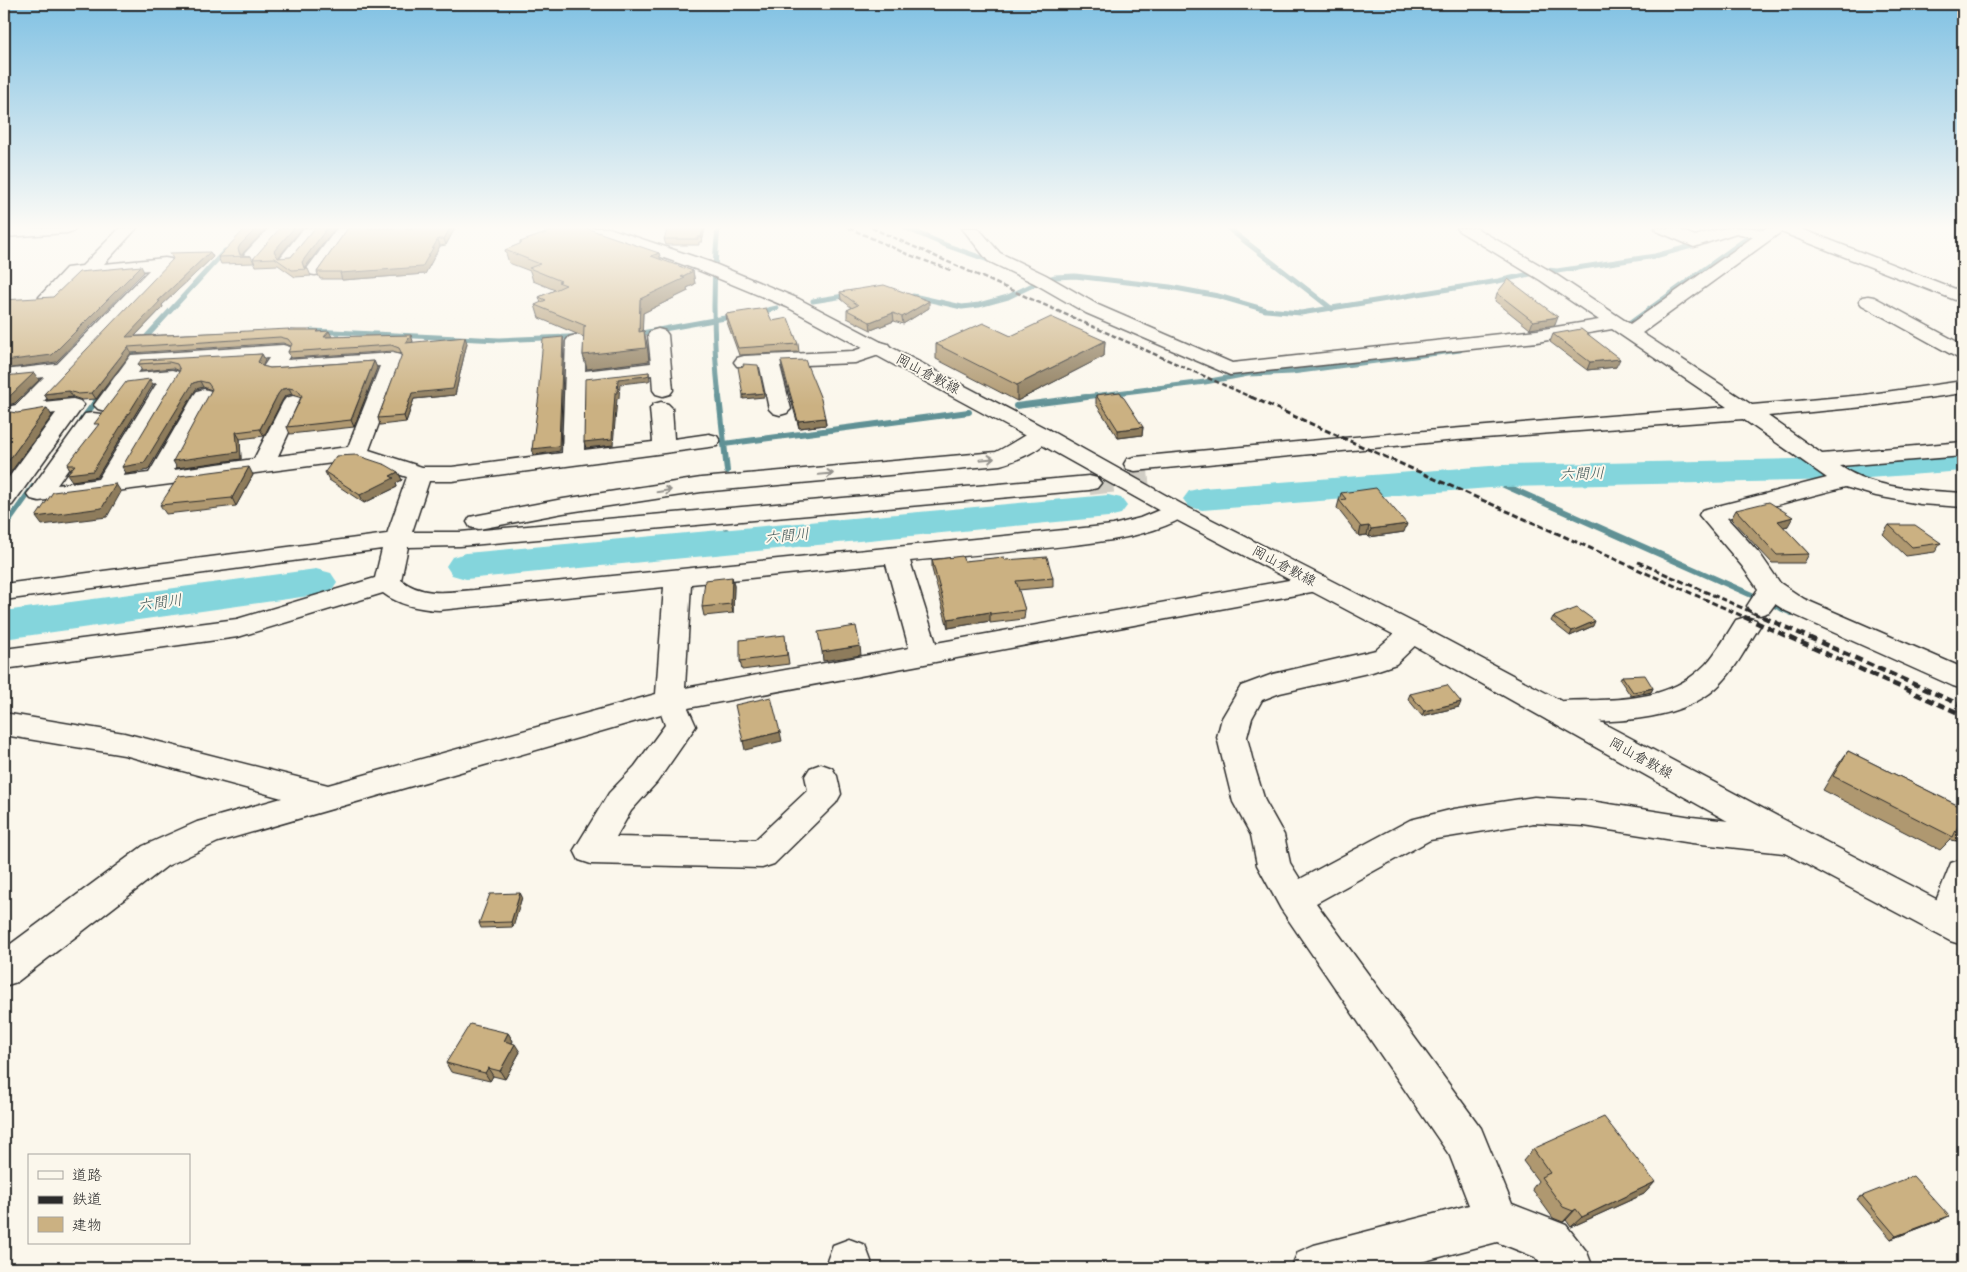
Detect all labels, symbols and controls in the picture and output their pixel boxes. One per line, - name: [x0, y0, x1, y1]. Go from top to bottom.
- street label: 岡山倉敷線: [893, 350, 963, 398]
- one-way arrow: [979, 454, 995, 464]
- water label: 六間川: [1559, 464, 1605, 484]
- one-way arrow: [817, 469, 833, 478]
- one-way arrow: [656, 485, 672, 495]
- water label: 六間川: [764, 525, 810, 547]
- street label: 岡山倉敷線: [1249, 542, 1319, 590]
- water label: 六間川: [136, 590, 184, 616]
- street label: 岡山倉敷線: [1606, 734, 1676, 782]
- legend: [28, 1154, 190, 1244]
- text: 道路: [72, 1166, 102, 1185]
- text: 鉄道: [72, 1190, 102, 1209]
- text: 建物: [72, 1216, 102, 1235]

